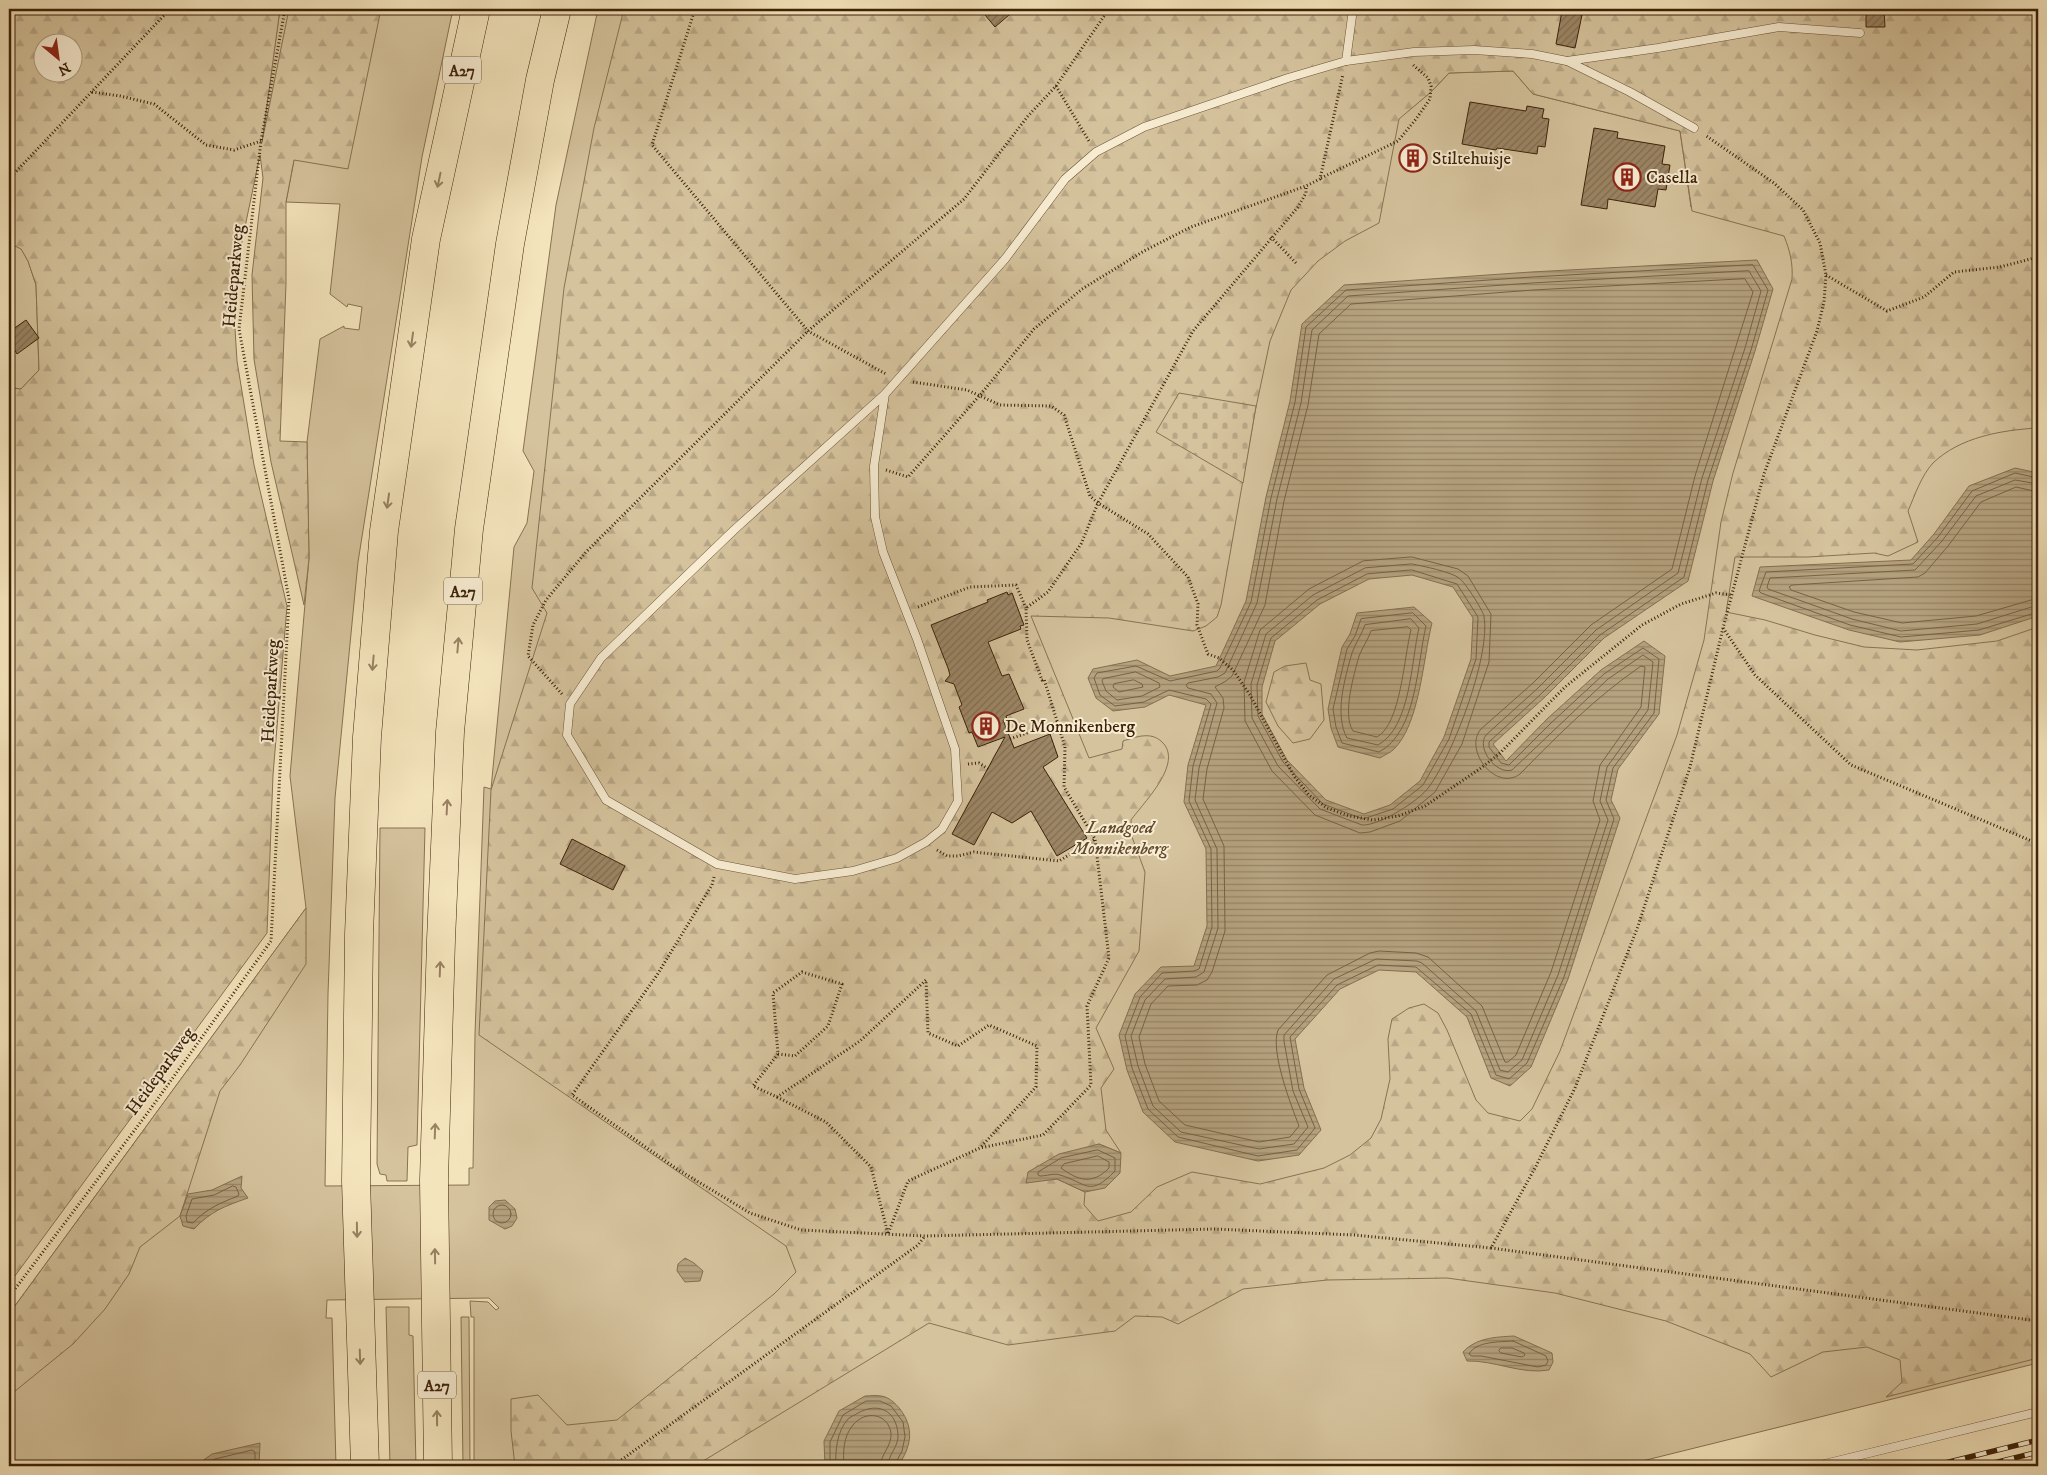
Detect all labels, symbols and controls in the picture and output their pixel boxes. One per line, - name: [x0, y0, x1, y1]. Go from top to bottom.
- north arrow: [32, 32, 82, 82]
- road number: A27: [443, 56, 481, 84]
- text: N: [54, 58, 73, 79]
- building icon: Stiltehuisje: [1398, 143, 1428, 173]
- place label: Stiltehuisje: [1432, 148, 1511, 170]
- building icon: Casella: [1612, 162, 1642, 192]
- place label: Casella: [1646, 167, 1698, 189]
- one-way arrow: [433, 172, 443, 188]
- street label: Heideparkweg: [219, 223, 249, 328]
- one-way arrow: [406, 332, 416, 348]
- one-way arrow: [383, 493, 393, 509]
- road number: A27: [444, 578, 482, 604]
- one-way arrow: [454, 637, 463, 653]
- street label: Heideparkweg: [257, 639, 285, 743]
- one-way arrow: [368, 654, 378, 670]
- building icon: De Monnikenberg: [971, 711, 1001, 741]
- place label: De Monnikenberg: [1005, 716, 1135, 738]
- one-way arrow: [442, 799, 451, 815]
- park label: Landgoed Monnikenberg: [1070, 817, 1169, 860]
- one-way arrow: [435, 961, 445, 978]
- street label: Heideparkweg: [122, 1023, 200, 1120]
- one-way arrow: [431, 1124, 440, 1140]
- one-way arrow: [352, 1222, 362, 1238]
- one-way arrow: [430, 1248, 440, 1264]
- one-way arrow: [356, 1348, 365, 1364]
- road number: A27: [418, 1372, 456, 1398]
- one-way arrow: [432, 1410, 442, 1426]

